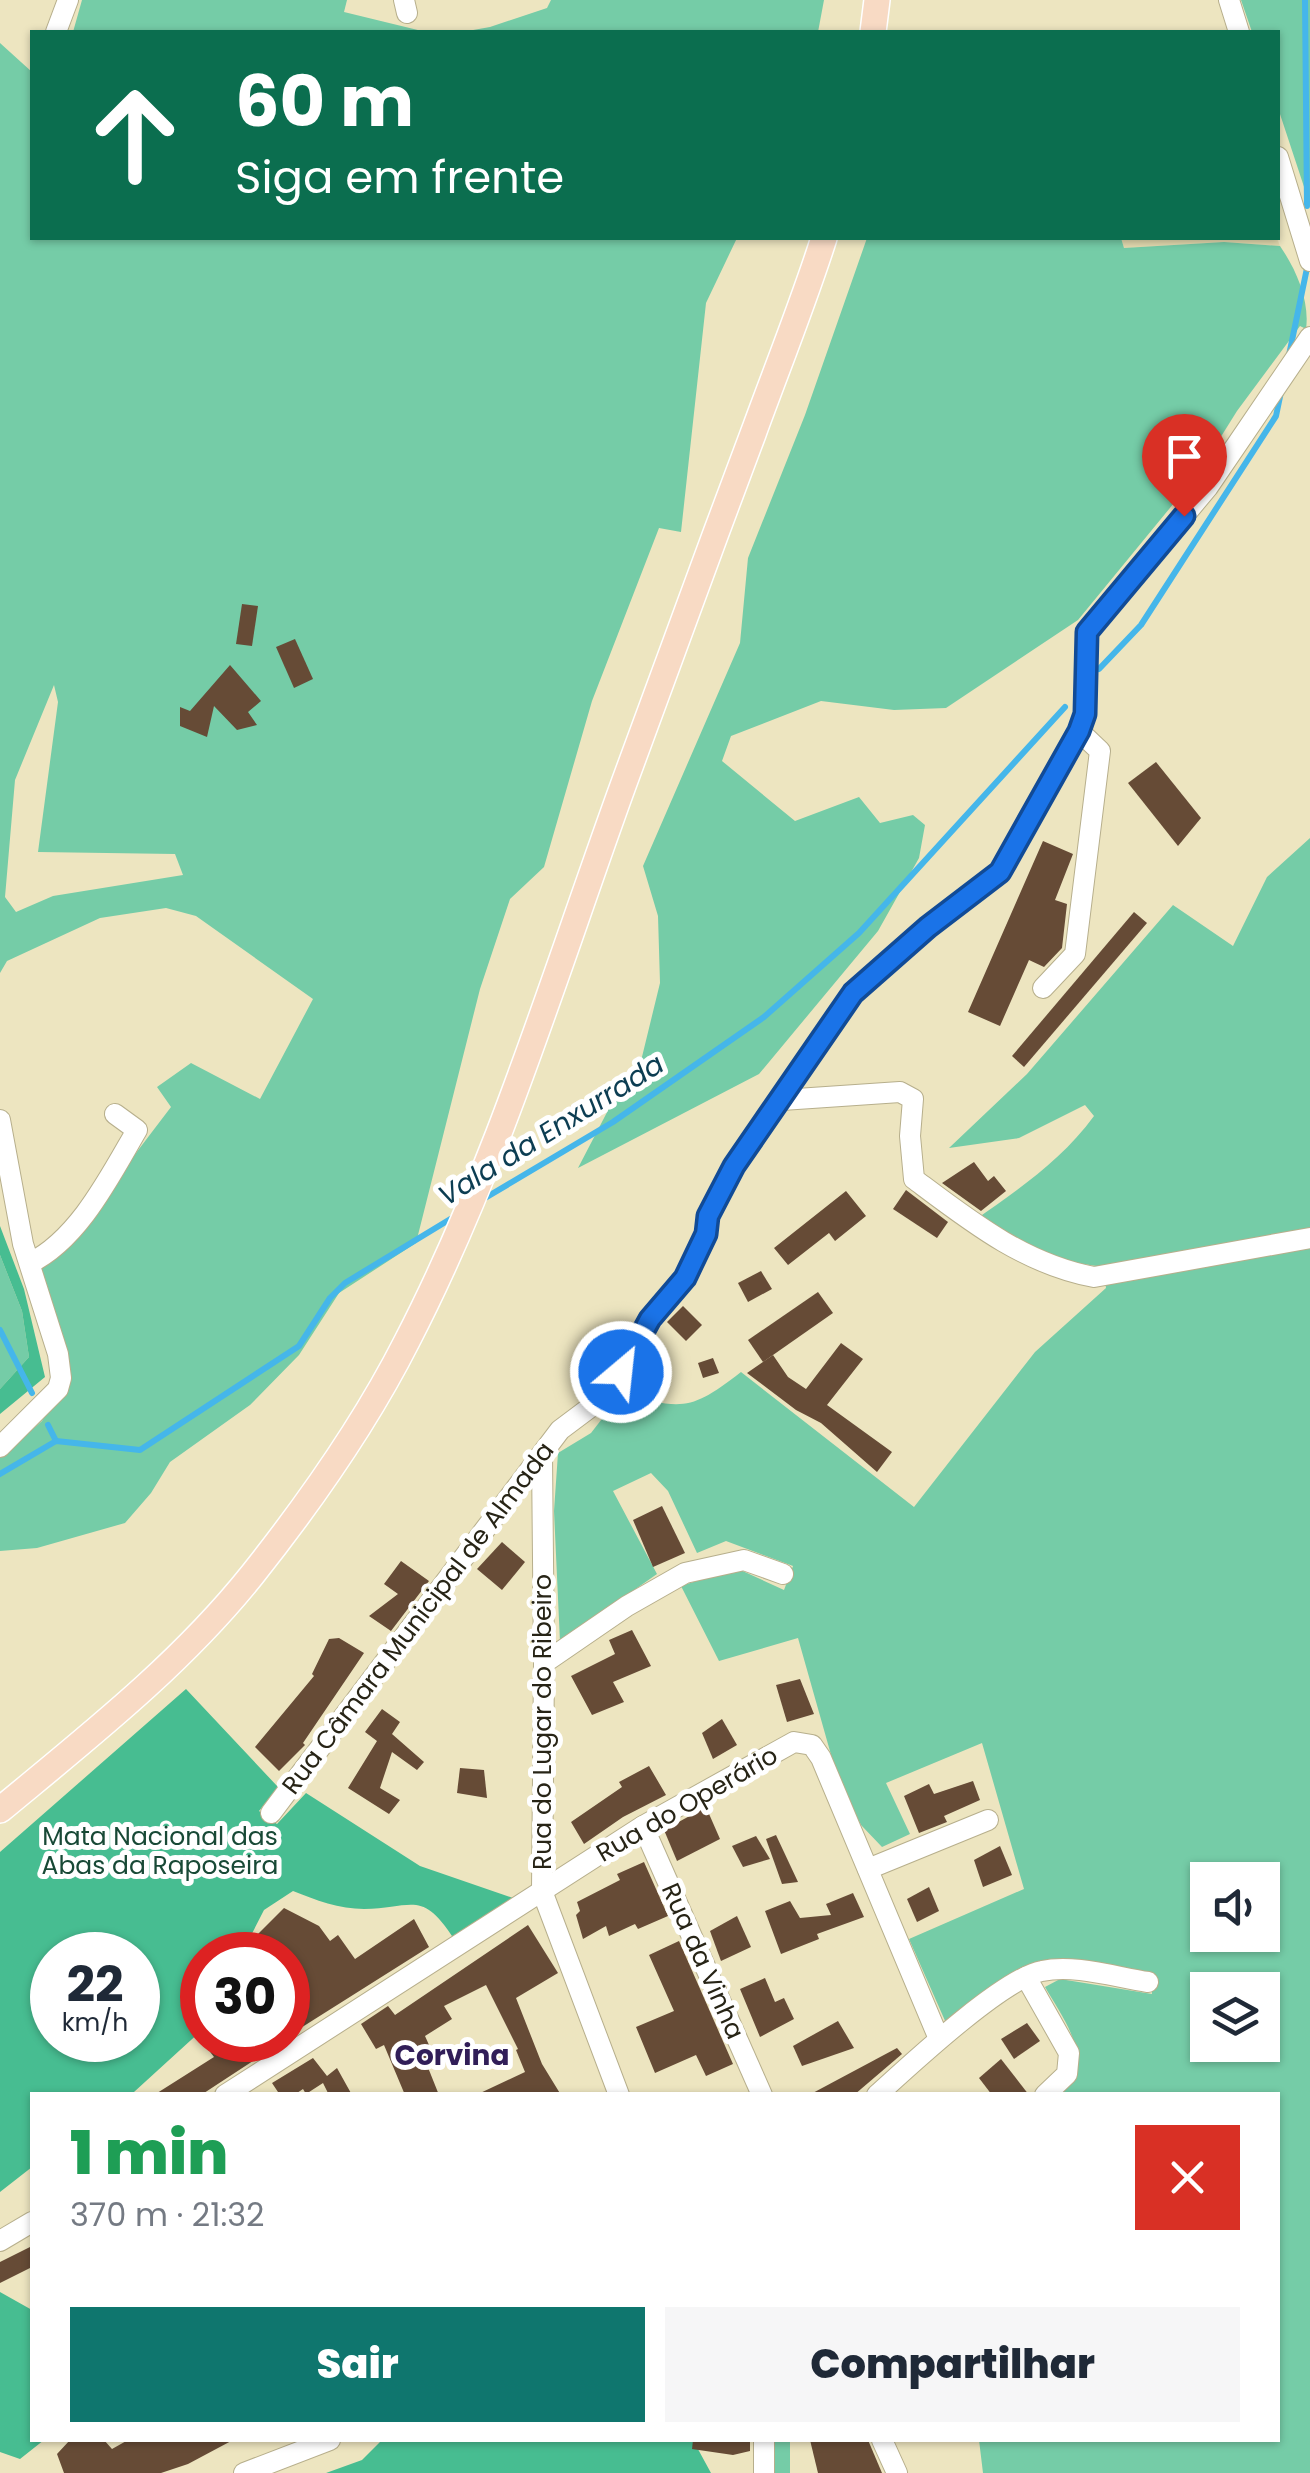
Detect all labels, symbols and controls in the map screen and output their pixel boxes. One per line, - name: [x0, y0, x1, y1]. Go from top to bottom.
- text: 60 m: [235, 52, 414, 151]
- icon: ahead: [70, 70, 200, 200]
- text: Siga em frente: [235, 146, 564, 209]
- pin: [1142, 414, 1227, 517]
- icon: arrive: [1157, 429, 1212, 484]
- water label: Vala da Enxurrada: [431, 1045, 671, 1215]
- position arrow: [569, 1320, 673, 1424]
- street label: Rua Câmara Municipal de Almada: [274, 1435, 562, 1801]
- street label: Rua do Lugar do Ribeiro: [525, 1574, 560, 1870]
- street label: Rua do Operário: [590, 1738, 784, 1870]
- park label: Mata Nacional das Abas da Raposeira: [42, 1819, 278, 1883]
- map controls: [1190, 1862, 1280, 2062]
- button: sound: [1190, 1862, 1280, 1952]
- street label: Rua da Vinha: [653, 1878, 753, 2044]
- speed limit sign: 30: [180, 1932, 310, 2062]
- text: 22: [66, 1949, 124, 2020]
- button: layers: [1190, 1972, 1280, 2062]
- text: km/h: [62, 2005, 128, 2040]
- district label: Corvina: [395, 2036, 509, 2075]
- text: 1 min: [70, 2111, 228, 2195]
- button: close: [1135, 2125, 1240, 2230]
- text: 370 m · 21:32: [70, 2192, 265, 2237]
- button: Sair: [70, 2307, 645, 2422]
- button: Compartilhar: [665, 2307, 1240, 2422]

